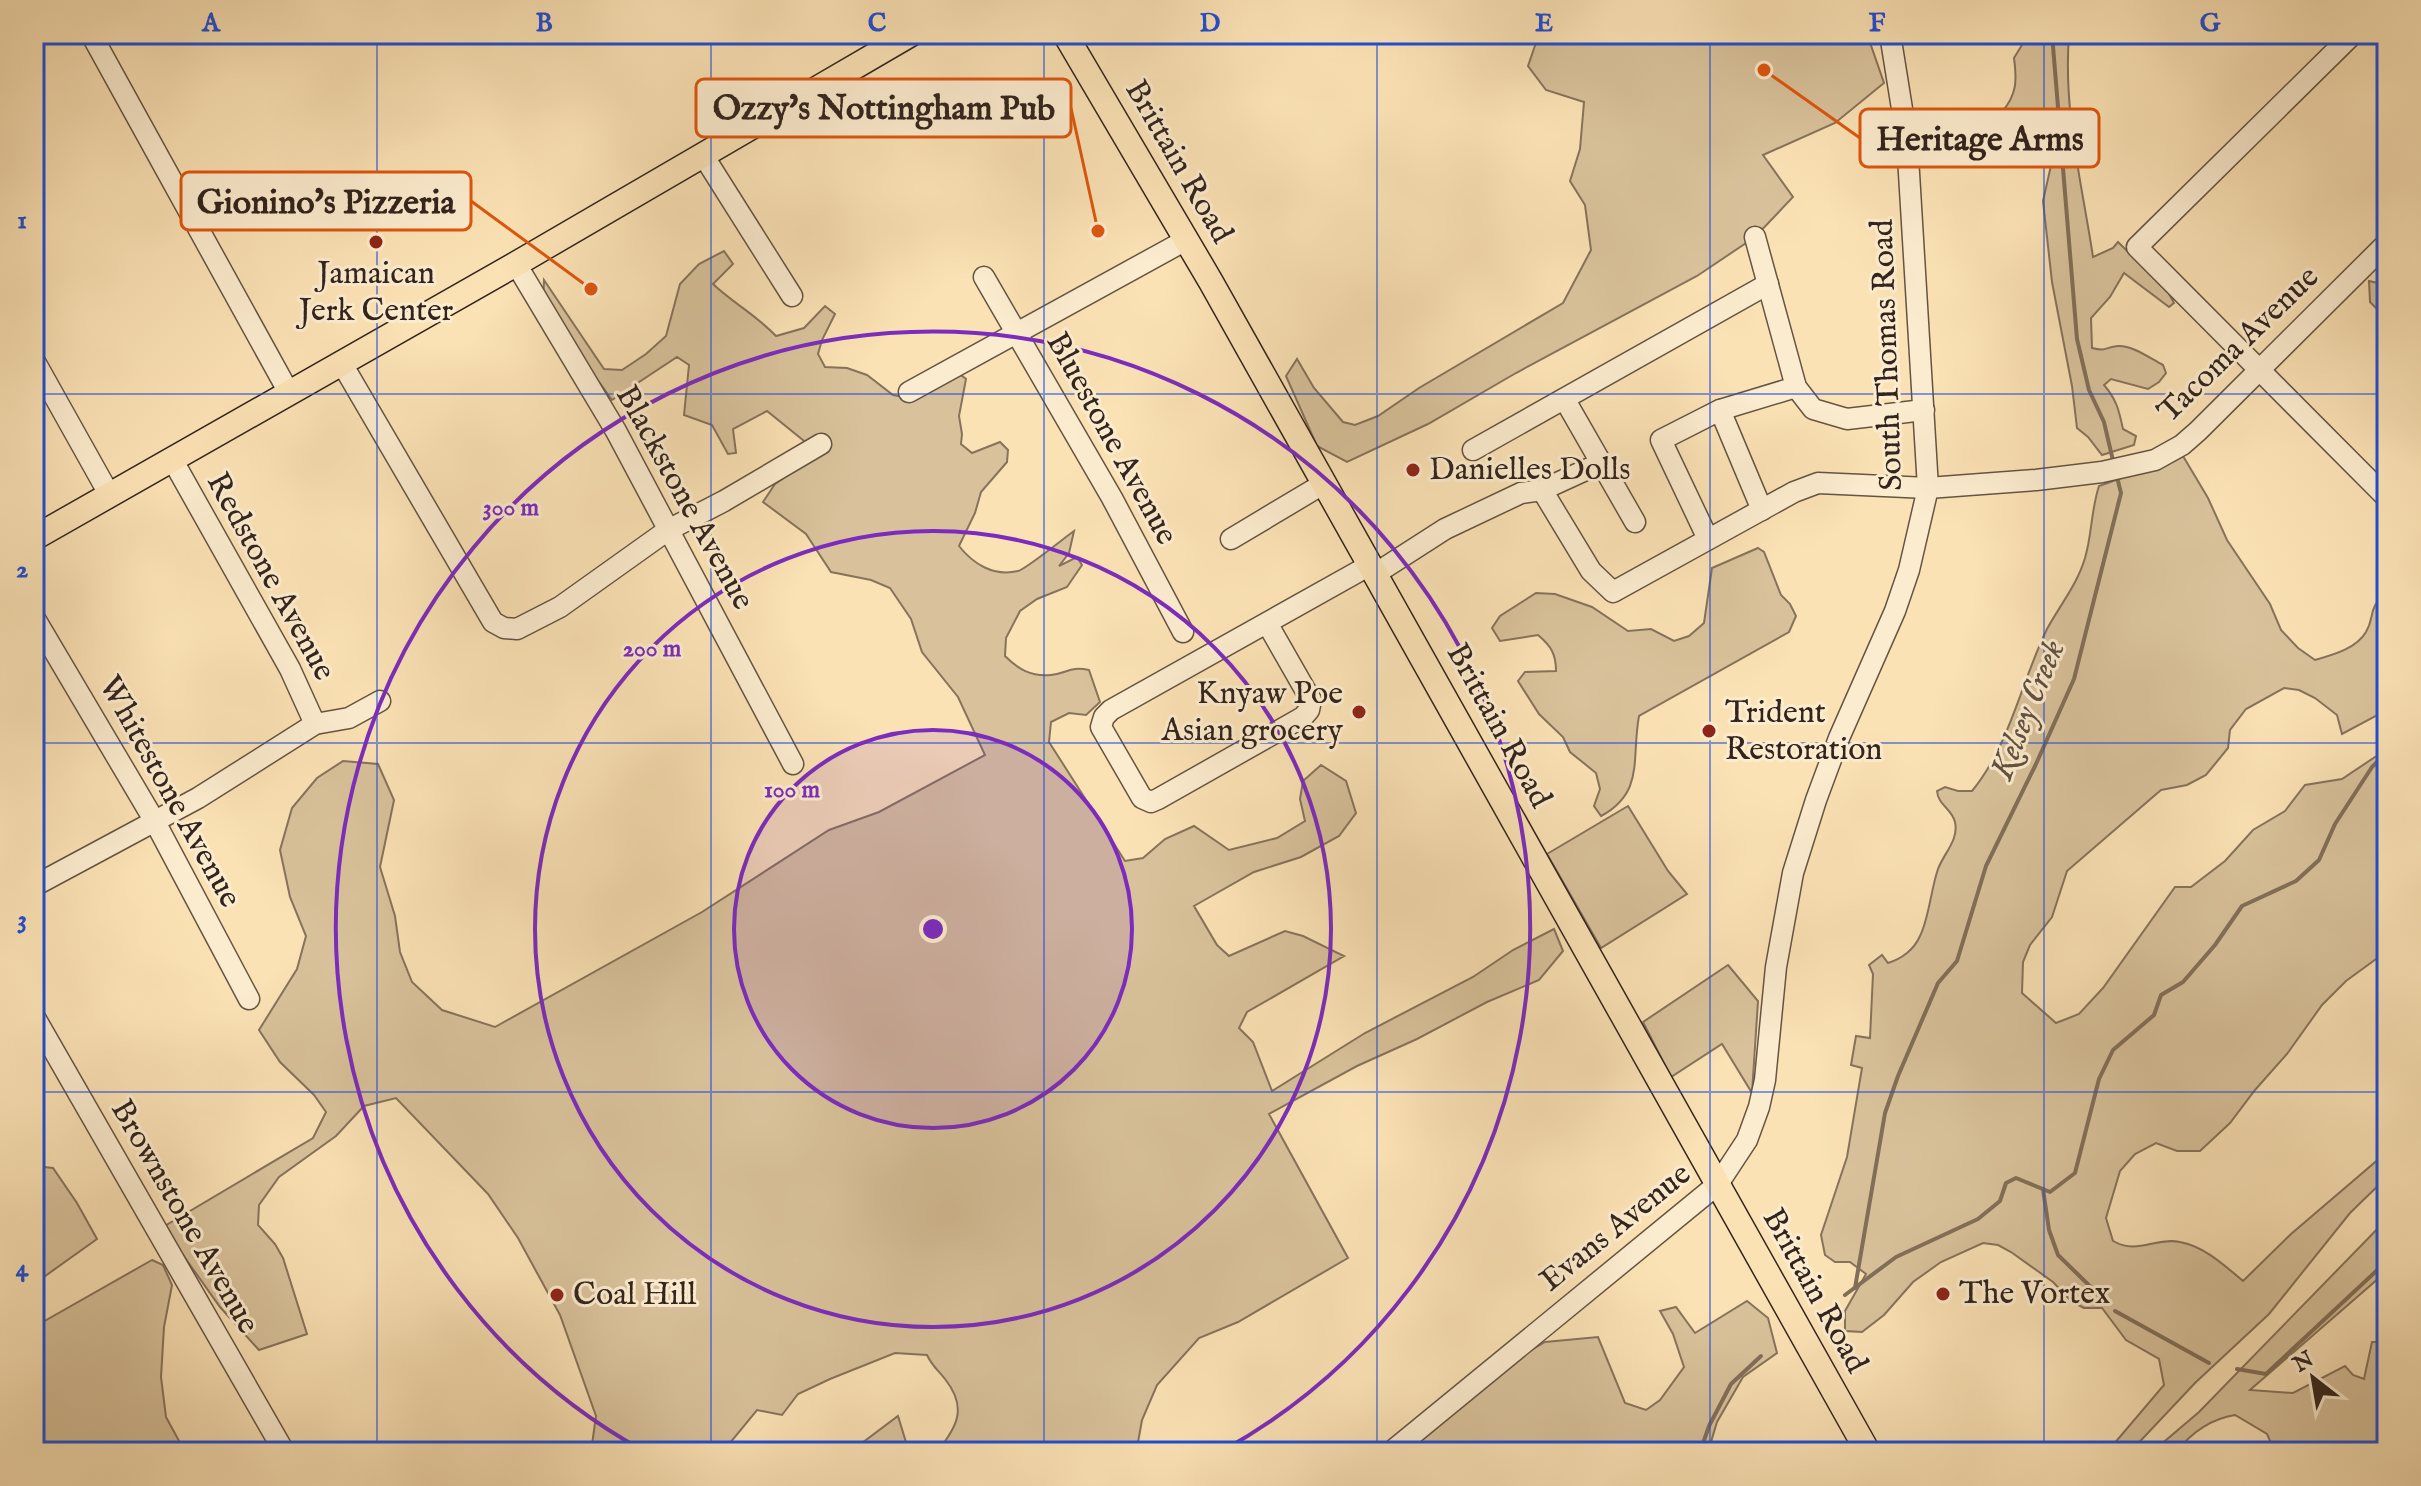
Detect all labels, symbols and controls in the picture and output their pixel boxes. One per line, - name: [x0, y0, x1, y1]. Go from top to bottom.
- text: A: [201, 7, 221, 40]
- text: B: [535, 7, 553, 40]
- text: C: [868, 7, 887, 40]
- text: D: [1200, 7, 1221, 40]
- text: E: [1535, 7, 1553, 40]
- text: F: [1869, 7, 1886, 40]
- text: G: [2200, 7, 2221, 40]
- street label: Brittain Road: [1115, 73, 1242, 252]
- callout: Ozzy's Nottingham Pub: [696, 79, 1071, 137]
- text: Ozzy's Nottingham Pub: [713, 88, 1055, 131]
- callout: Heritage Arms: [1860, 109, 2099, 167]
- text: Heritage Arms: [1876, 119, 2084, 162]
- callout: Gionino's Pizzeria: [181, 172, 471, 230]
- text: Gionino's Pizzeria: [197, 182, 457, 225]
- text: 1: [17, 204, 27, 237]
- street label: South Thomas Road: [1863, 218, 1913, 492]
- marker: Jamaican Jerk Center: [367, 233, 385, 251]
- place label: Jamaican Jerk Center: [296, 254, 454, 332]
- street label: Tacoma Avenue: [2150, 258, 2328, 432]
- street label: Bluestone Avenue: [1036, 325, 1186, 553]
- street label: Blackstone Avenue: [605, 379, 763, 617]
- place label: Danielles Dolls: [1429, 450, 1631, 491]
- marker: Danielles Dolls: [1404, 461, 1422, 479]
- street label: Redstone Avenue: [196, 466, 344, 688]
- text: 300 m: [483, 493, 540, 524]
- text: 2: [16, 553, 28, 586]
- text: 200 m: [623, 634, 682, 665]
- water label: Kelsey Creek: [1980, 634, 2075, 787]
- street label: Brittain Road: [1436, 636, 1561, 816]
- street label: Whitestone Avenue: [88, 669, 250, 915]
- place label: Knyaw Poe Asian grocery: [1160, 674, 1343, 752]
- place label: Trident Restoration: [1725, 693, 1882, 771]
- marker: Knyaw Poe Asian grocery: [1350, 703, 1368, 721]
- marker: Trident Restoration: [1700, 722, 1718, 740]
- text: 100 m: [764, 775, 821, 806]
- text: 3: [17, 903, 27, 936]
- centre of rings: [919, 915, 947, 943]
- street label: Brownstone Avenue: [100, 1093, 268, 1341]
- street label: Evans Avenue: [1532, 1155, 1700, 1301]
- street label: Brittain Road: [1752, 1201, 1877, 1381]
- text: 4: [16, 1252, 30, 1285]
- place label: The Vortex: [1959, 1274, 2110, 1315]
- place label: Coal Hill: [573, 1275, 697, 1316]
- marker: The Vortex: [1934, 1285, 1952, 1303]
- marker: Coal Hill: [548, 1286, 566, 1304]
- north arrow: [2273, 1338, 2353, 1418]
- text: N: [2287, 1346, 2319, 1380]

